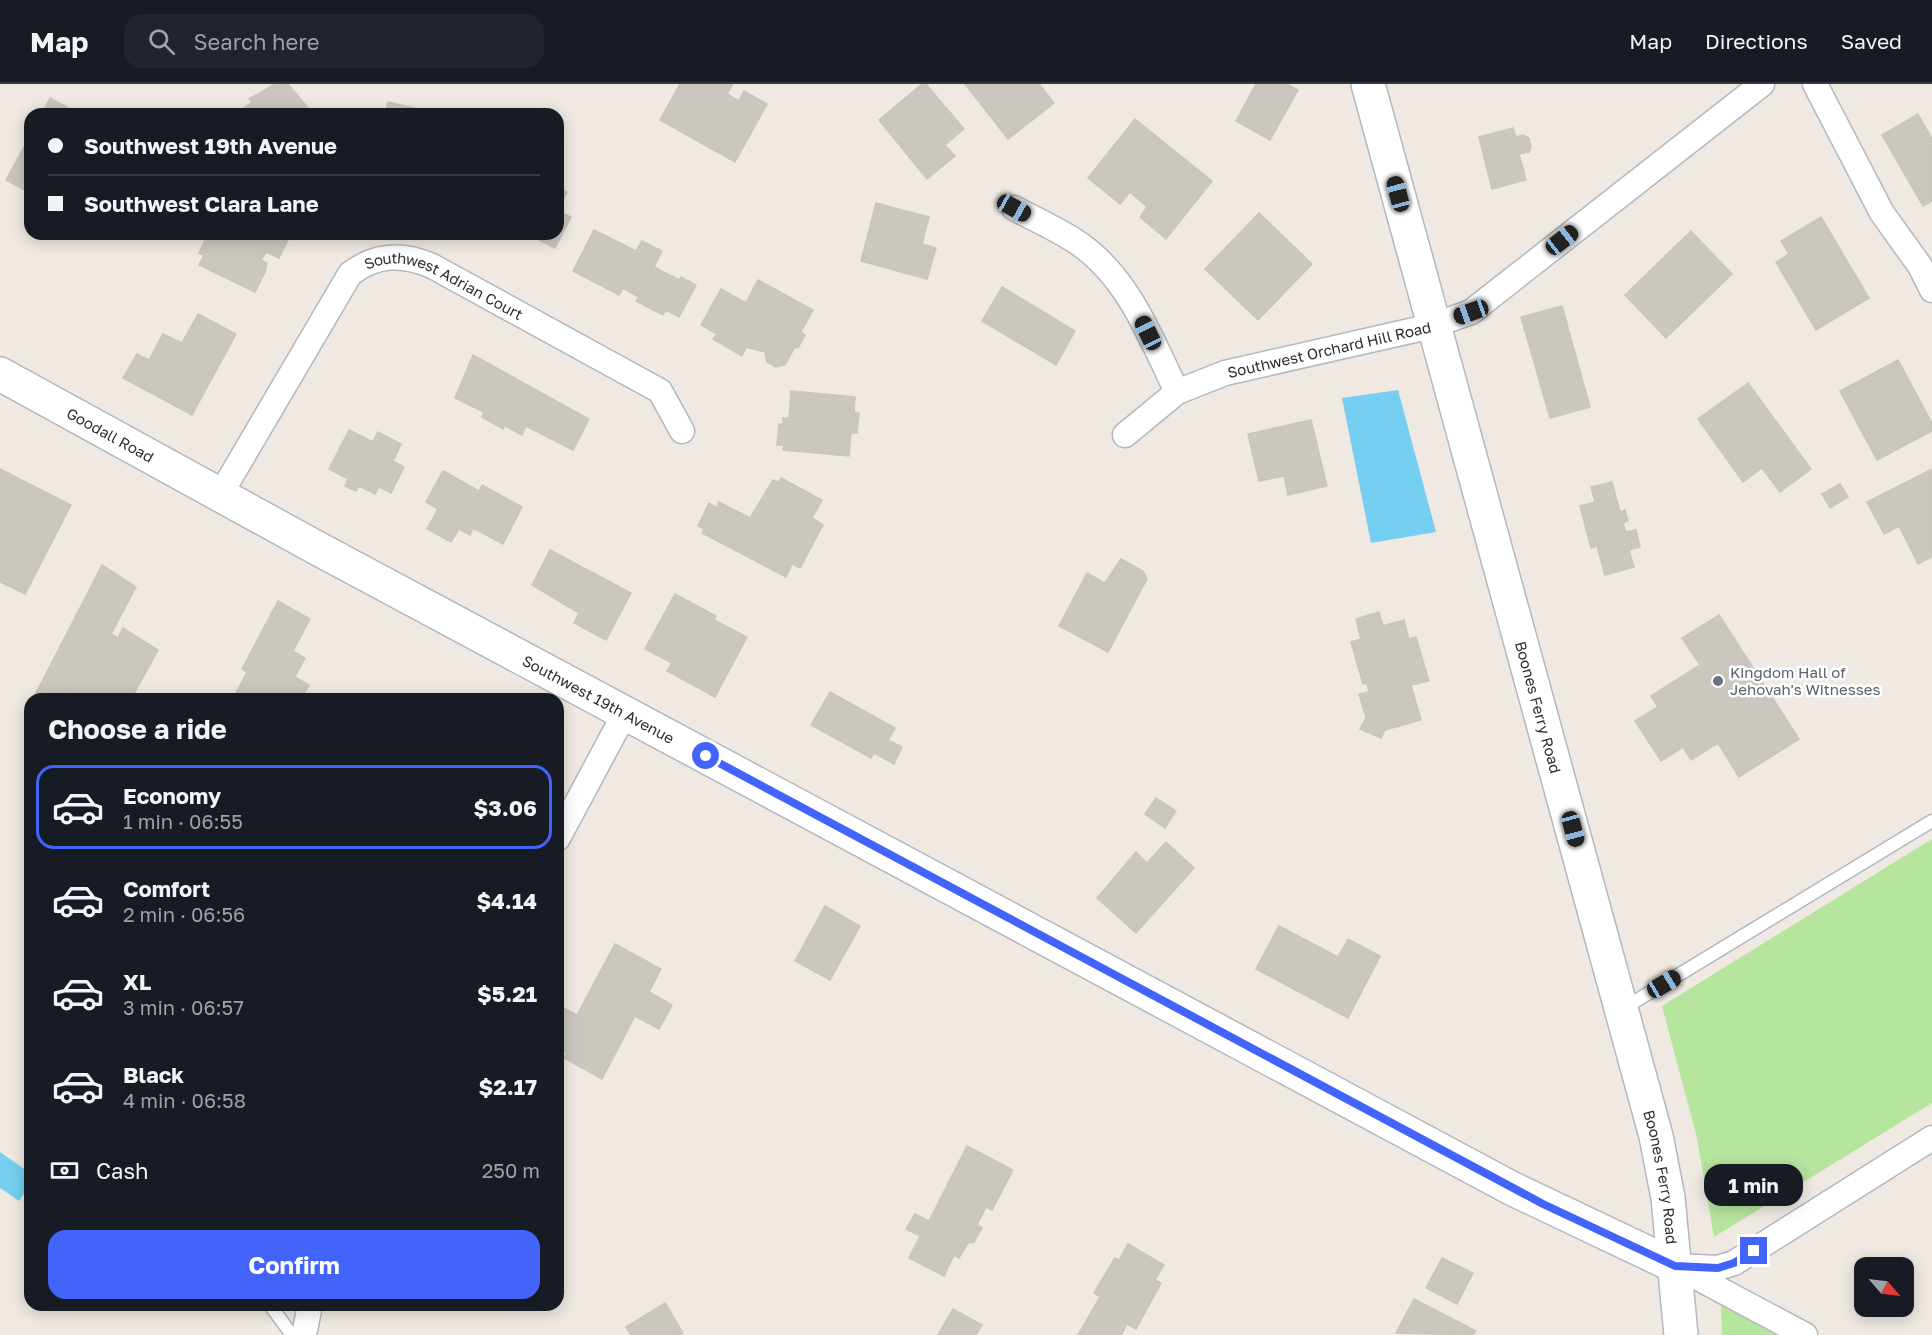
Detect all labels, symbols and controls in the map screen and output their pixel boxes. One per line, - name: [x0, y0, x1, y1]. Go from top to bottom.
- search box: [124, 14, 544, 68]
- text: Map: [30, 25, 88, 58]
- icon: search: [145, 25, 178, 58]
- text: Search here: [193, 28, 319, 55]
- text: Map: [1629, 28, 1672, 54]
- text: Directions: [1705, 28, 1808, 54]
- text: Saved: [1841, 28, 1902, 54]
- text: Southwest 19th Avenue: [84, 132, 337, 159]
- car: [1385, 174, 1411, 214]
- text: Southwest Clara Lane: [84, 190, 319, 217]
- car: [994, 191, 1034, 225]
- car: [1542, 222, 1582, 258]
- street label: Southwest Adrian Court: [361, 248, 526, 323]
- car: [1451, 297, 1491, 327]
- car: [1132, 313, 1164, 353]
- street label: Southwest Orchard Hill Road: [1226, 317, 1433, 381]
- street label: Goodall Road: [64, 404, 157, 466]
- street label: Boones Ferry Road: [1512, 639, 1565, 775]
- street label: Southwest 19th Avenue: [519, 651, 678, 747]
- place label: Kingdom Hall of Jehovah's Witnesses: [1730, 663, 1880, 698]
- marker: Kingdom Hall of Jehovah's Witnesses: [1711, 674, 1725, 688]
- text: Choose a ride: [48, 713, 227, 745]
- route start: [692, 742, 719, 769]
- icon: car: [51, 780, 105, 834]
- text: Economy: [123, 782, 221, 809]
- text: $3.06: [474, 794, 537, 821]
- text: 1 min · 06:55: [123, 809, 243, 833]
- car: [1560, 809, 1586, 849]
- icon: car: [51, 873, 105, 927]
- text: Comfort: [123, 875, 210, 902]
- text: $4.14: [476, 887, 537, 914]
- text: 2 min · 06:56: [123, 902, 245, 926]
- icon: car: [51, 966, 105, 1020]
- car: [1644, 967, 1684, 1001]
- text: XL: [123, 968, 151, 995]
- text: $5.21: [477, 980, 537, 1007]
- text: 3 min · 06:57: [123, 995, 244, 1019]
- icon: car: [51, 1059, 105, 1113]
- text: Black: [123, 1061, 184, 1088]
- text: $2.17: [478, 1073, 537, 1100]
- text: 4 min · 06:58: [123, 1088, 246, 1112]
- street label: Boones Ferry Road: [1640, 1108, 1681, 1245]
- icon: cash: [48, 1154, 81, 1187]
- text: Cash: [96, 1157, 149, 1184]
- text: 250 m: [482, 1158, 540, 1182]
- callout: 1 min: [1704, 1164, 1804, 1206]
- text: 1 min: [1728, 1173, 1779, 1197]
- button: Confirm: [48, 1230, 540, 1299]
- route end: [1740, 1237, 1767, 1264]
- north arrow: [1854, 1257, 1914, 1317]
- map controls: [1854, 1257, 1914, 1317]

